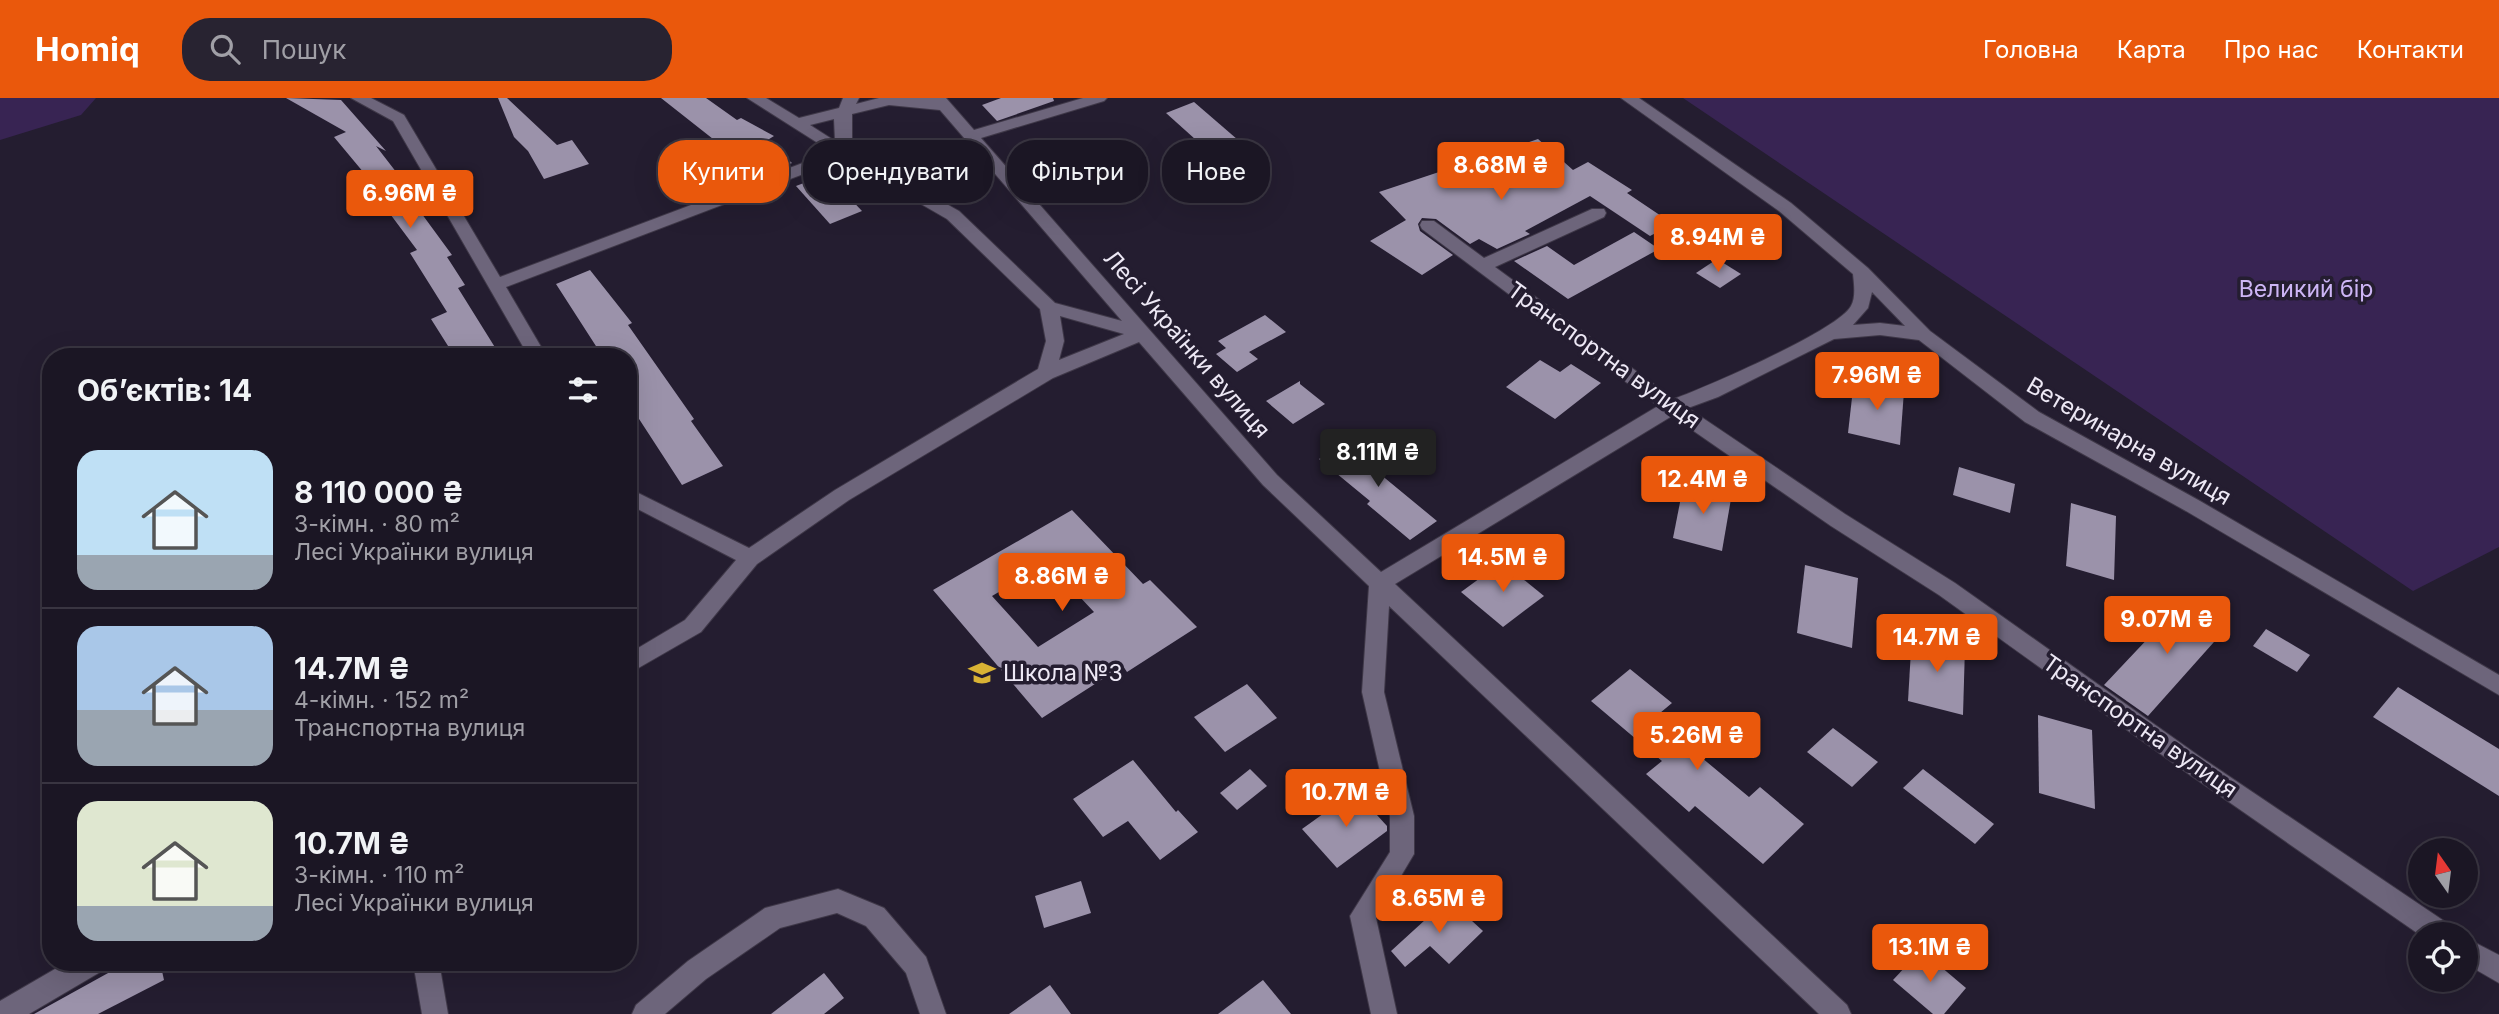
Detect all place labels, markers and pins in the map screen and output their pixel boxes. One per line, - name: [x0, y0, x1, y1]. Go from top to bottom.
- pin: 8.68M ₴: [1436, 142, 1566, 202]
- pin: 6.96M ₴: [345, 170, 475, 230]
- pin: 8.94M ₴: [1653, 214, 1783, 274]
- pin: 7.96M ₴: [1812, 352, 1942, 412]
- pin: 8.11M ₴: [1313, 430, 1443, 489]
- pin: 12.4M ₴: [1638, 456, 1768, 516]
- pin: 14.5M ₴: [1438, 534, 1568, 594]
- pin: 8.86M ₴: [997, 554, 1127, 613]
- pin: 9.07M ₴: [2102, 596, 2232, 656]
- pin: 14.7M ₴: [1872, 614, 2002, 674]
- school or university icon: Школа №3: [967, 658, 997, 688]
- place label: Школа №3: [1003, 659, 1123, 687]
- pin: 5.26M ₴: [1632, 712, 1762, 772]
- pin: 10.7M ₴: [1281, 770, 1411, 829]
- pin: 8.65M ₴: [1374, 876, 1504, 935]
- pin: 13.1M ₴: [1865, 924, 1995, 984]

